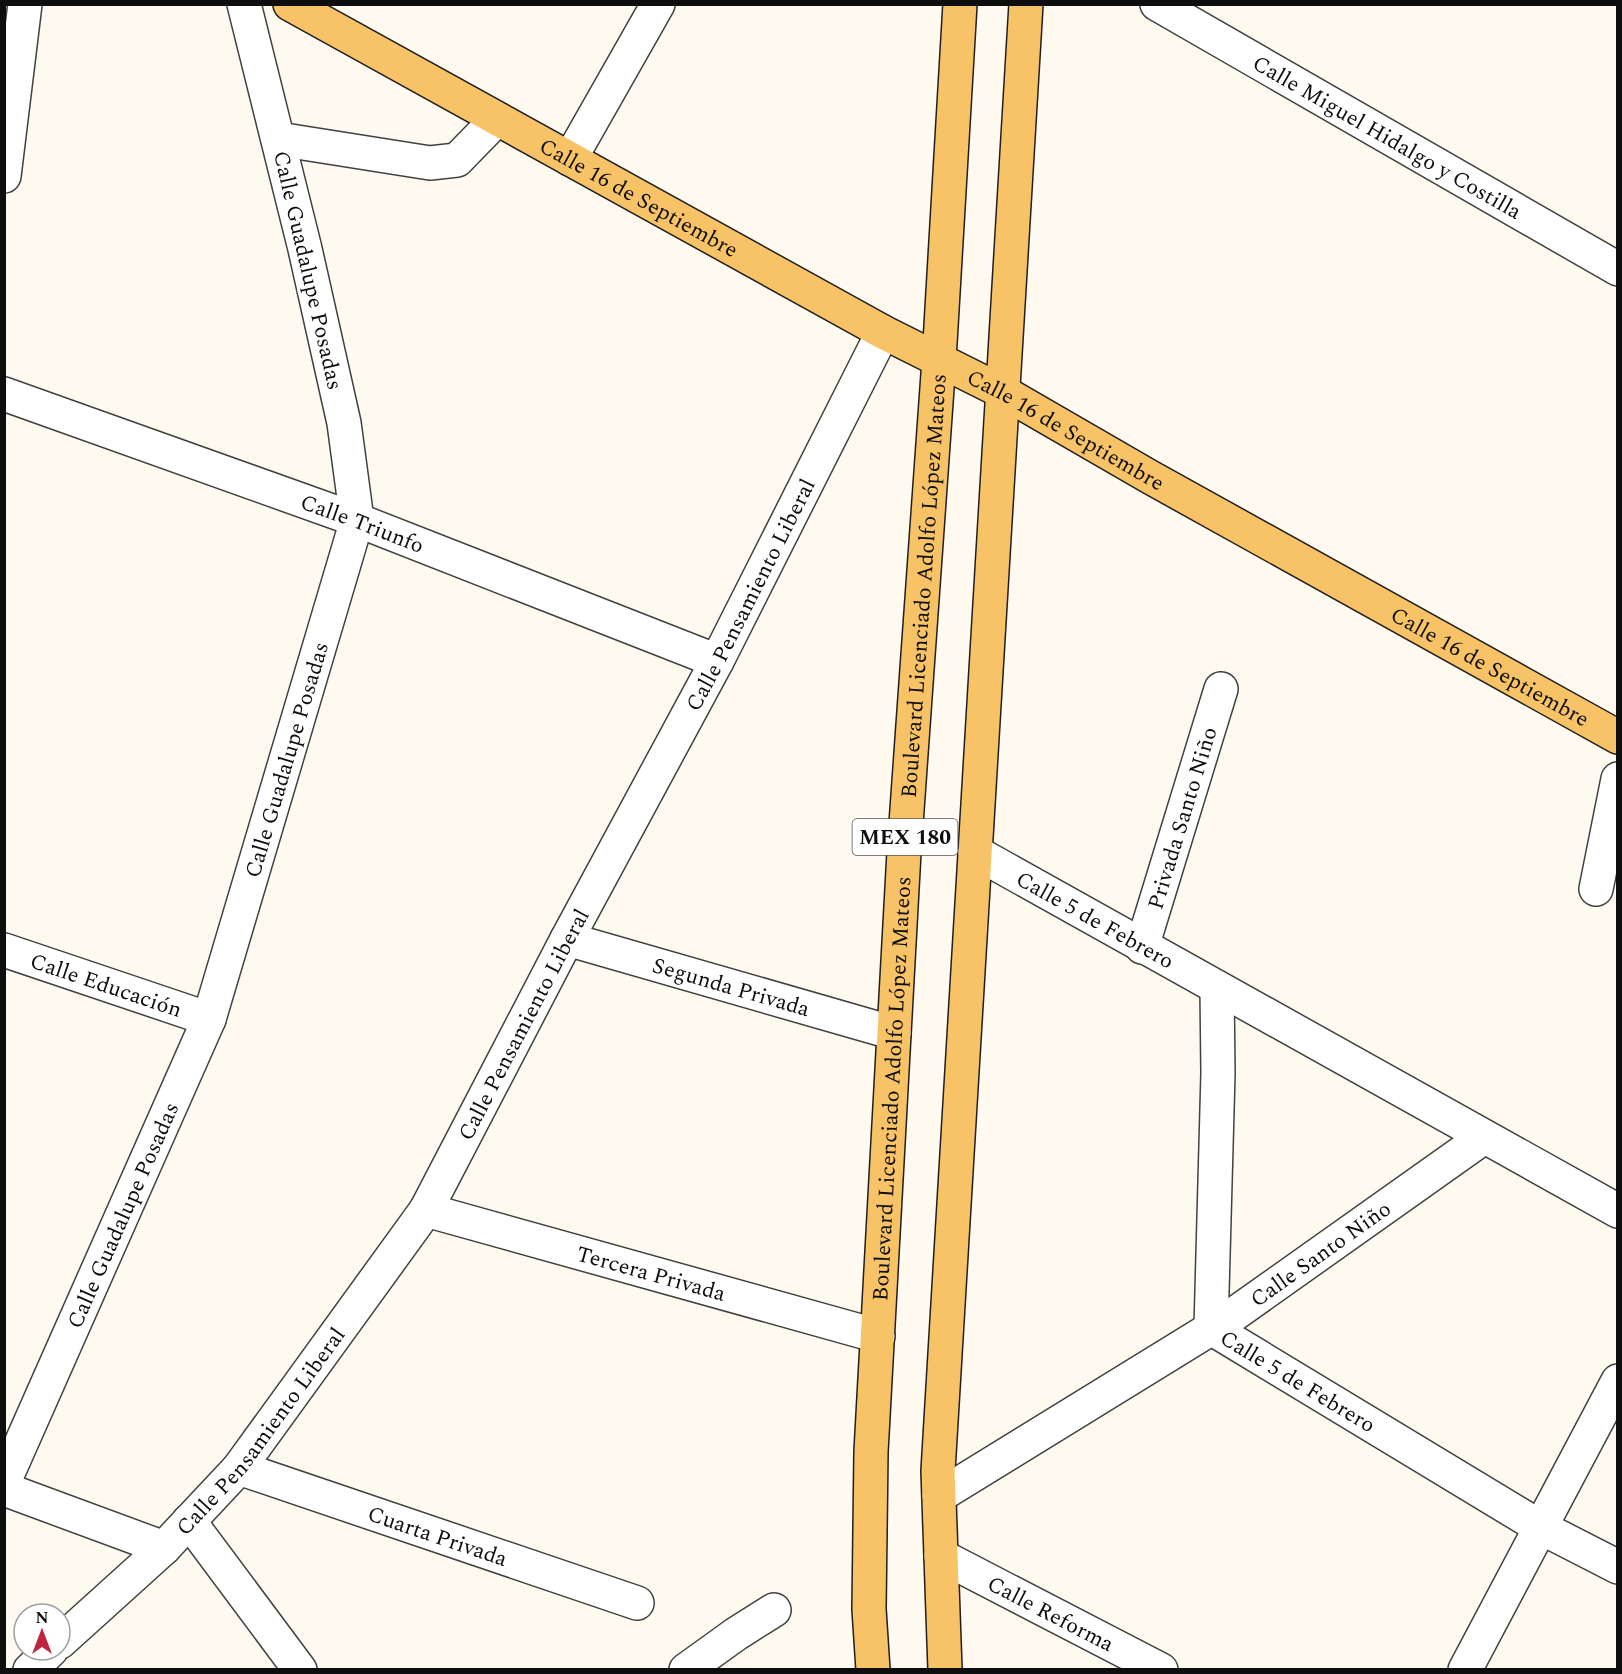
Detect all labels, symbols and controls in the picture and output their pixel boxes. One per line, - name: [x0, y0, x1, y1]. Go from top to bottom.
- street label: Calle Miguel Hidalgo y Costilla: [1246, 47, 1528, 228]
- street label: Calle 16 de Septiembre: [533, 130, 744, 267]
- street label: Calle Guadalupe Posadas: [264, 148, 351, 393]
- street label: Calle 16 de Septiembre: [961, 361, 1170, 500]
- street label: Boulevard Licenciado Adolfo López Mateos: [893, 373, 956, 799]
- street label: Calle Pensamiento Liberal: [678, 473, 824, 718]
- street label: Calle Triunfo: [296, 486, 429, 563]
- street label: Calle 16 de Septiembre: [1384, 599, 1595, 736]
- street label: Calle Guadalupe Posadas: [237, 638, 338, 882]
- street label: Privada Santo Niño: [1139, 723, 1226, 914]
- road number: MEX 180: [852, 819, 958, 855]
- street label: Calle 5 de Febrero: [1010, 863, 1180, 978]
- street label: Boulevard Licenciado Adolfo López Mateos: [864, 876, 921, 1302]
- street label: Calle Pensamiento Liberal: [450, 903, 598, 1147]
- street label: Calle Educación: [26, 945, 186, 1027]
- street label: Segunda Privada: [648, 949, 814, 1026]
- street label: Calle Guadalupe Posadas: [59, 1097, 188, 1334]
- street label: Calle Santo Niño: [1244, 1193, 1398, 1316]
- street label: Tercera Privada: [573, 1238, 730, 1311]
- street label: Calle Pensamiento Liberal: [169, 1321, 354, 1543]
- street label: Calle 5 de Febrero: [1213, 1322, 1382, 1442]
- street label: Cuarta Privada: [363, 1498, 512, 1576]
- street label: Calle Reforma: [981, 1568, 1120, 1661]
- north arrow: [12, 1602, 72, 1662]
- text: N: [35, 1606, 49, 1630]

